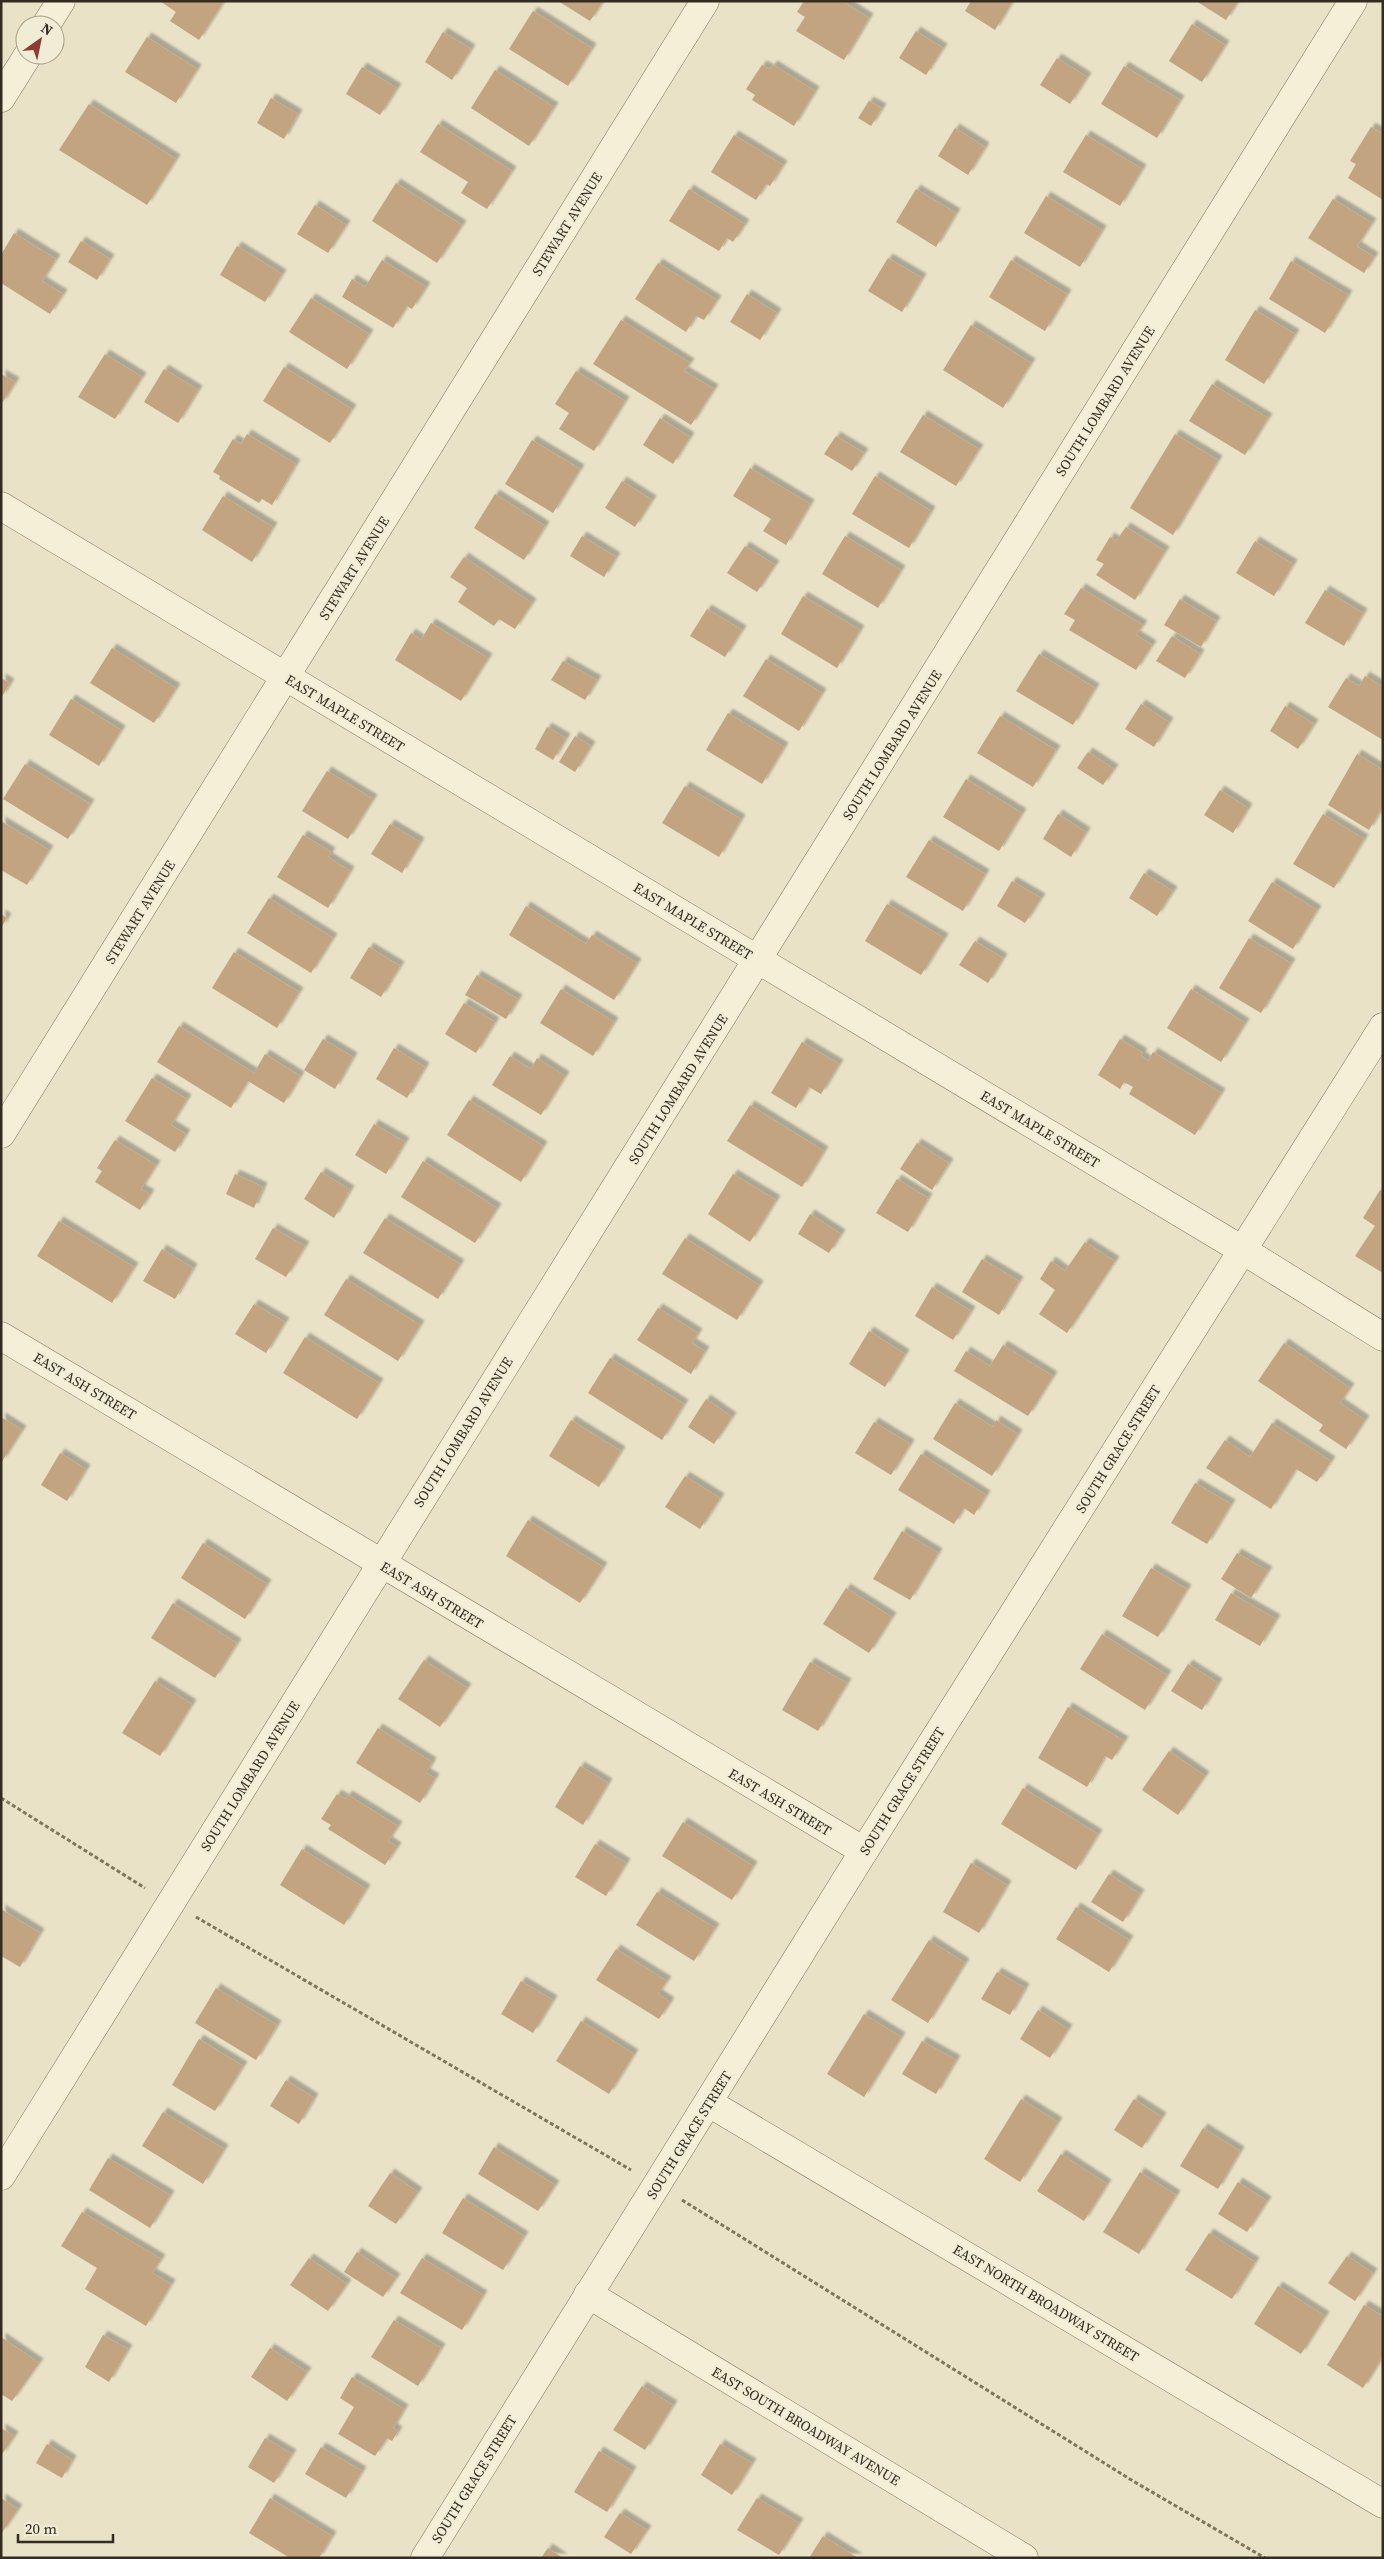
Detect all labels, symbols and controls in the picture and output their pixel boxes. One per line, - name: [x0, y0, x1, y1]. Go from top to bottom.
- north arrow: [15, 15, 65, 65]
- text: N: [37, 18, 57, 40]
- street label: STEWART AVENUE: [527, 168, 607, 280]
- street label: SOUTH LOMBARD AVENUE: [1050, 322, 1160, 480]
- street label: STEWART AVENUE: [314, 512, 394, 624]
- street label: SOUTH LOMBARD AVENUE: [837, 666, 947, 824]
- street label: EAST MAPLE STREET: [282, 669, 409, 757]
- street label: STEWART AVENUE: [100, 856, 180, 968]
- street label: EAST MAPLE STREET: [630, 877, 757, 965]
- street label: SOUTH LOMBARD AVENUE: [623, 1010, 733, 1168]
- street label: EAST MAPLE STREET: [977, 1085, 1104, 1173]
- street label: EAST ASH STREET: [30, 1347, 141, 1425]
- street label: SOUTH LOMBARD AVENUE: [408, 1353, 518, 1511]
- street label: SOUTH GRACE STREET: [1070, 1381, 1166, 1517]
- street label: EAST ASH STREET: [377, 1556, 488, 1634]
- street label: SOUTH LOMBARD AVENUE: [195, 1697, 305, 1855]
- street label: SOUTH GRACE STREET: [854, 1723, 950, 1859]
- street label: EAST ASH STREET: [725, 1763, 836, 1841]
- street label: SOUTH GRACE STREET: [641, 2067, 737, 2203]
- street label: EAST NORTH BROADWAY STREET: [949, 2239, 1143, 2367]
- street label: EAST SOUTH BROADWAY AVENUE: [708, 2362, 904, 2490]
- street label: SOUTH GRACE STREET: [426, 2411, 522, 2547]
- scale bar: [18, 2512, 112, 2544]
- text: 20 m: [25, 2518, 57, 2539]

